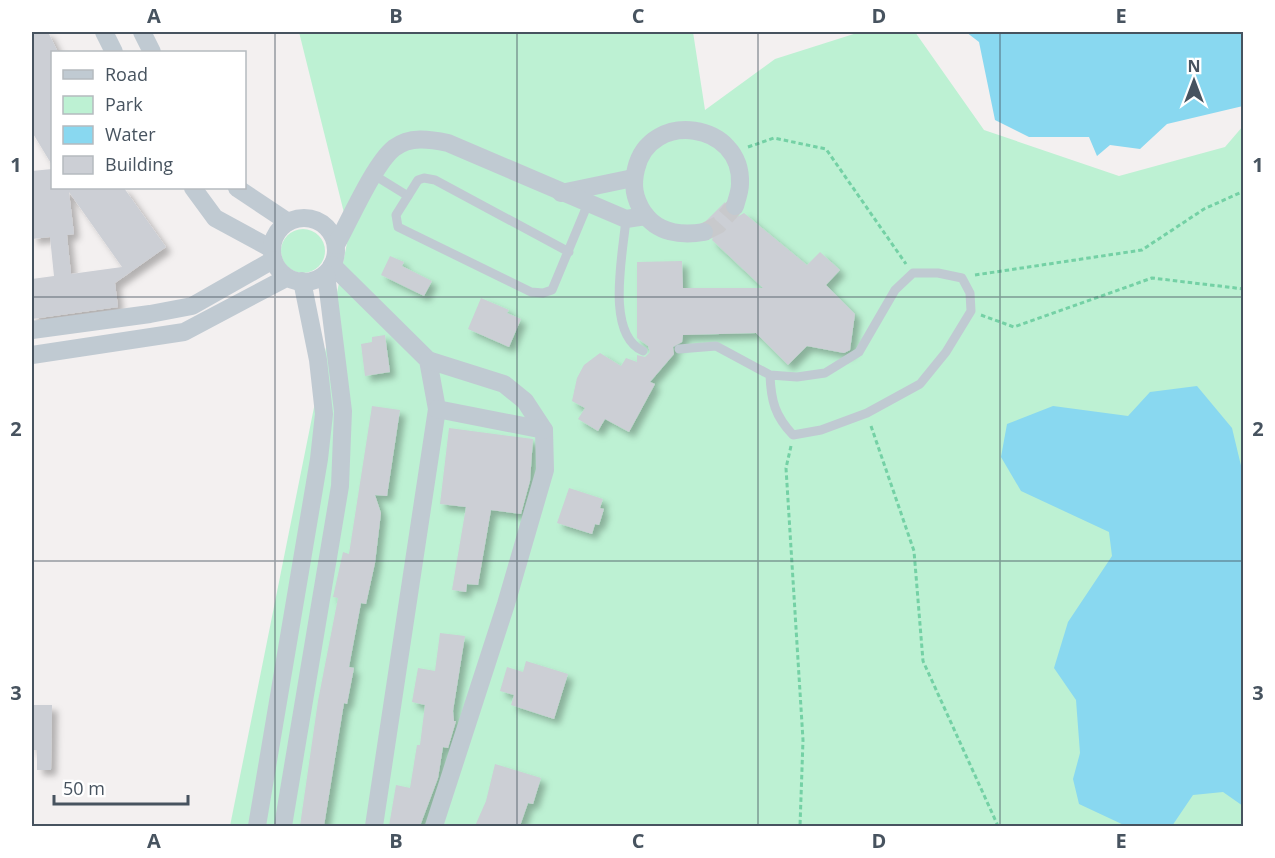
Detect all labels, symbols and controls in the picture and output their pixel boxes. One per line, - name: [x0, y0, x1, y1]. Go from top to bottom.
- text: A: [147, 2, 161, 29]
- text: B: [389, 2, 403, 29]
- text: C: [632, 2, 645, 29]
- text: D: [872, 2, 886, 29]
- text: E: [1115, 2, 1127, 29]
- legend: [51, 51, 246, 189]
- north arrow: [1164, 51, 1224, 111]
- text: N: [1187, 55, 1201, 77]
- text: Road: [105, 62, 148, 86]
- text: Park: [105, 92, 143, 116]
- text: Water: [105, 122, 156, 146]
- text: 1: [10, 151, 22, 178]
- text: 1: [1252, 151, 1264, 178]
- text: Building: [105, 152, 173, 176]
- text: 2: [10, 415, 22, 442]
- text: 2: [1252, 415, 1264, 442]
- text: 3: [10, 679, 22, 706]
- text: 3: [1252, 679, 1264, 706]
- scale bar: [54, 768, 188, 806]
- text: 50 m: [63, 776, 105, 800]
- text: A: [147, 827, 161, 854]
- text: B: [389, 827, 403, 854]
- text: C: [632, 827, 645, 854]
- text: D: [872, 827, 886, 854]
- text: E: [1115, 827, 1127, 854]

